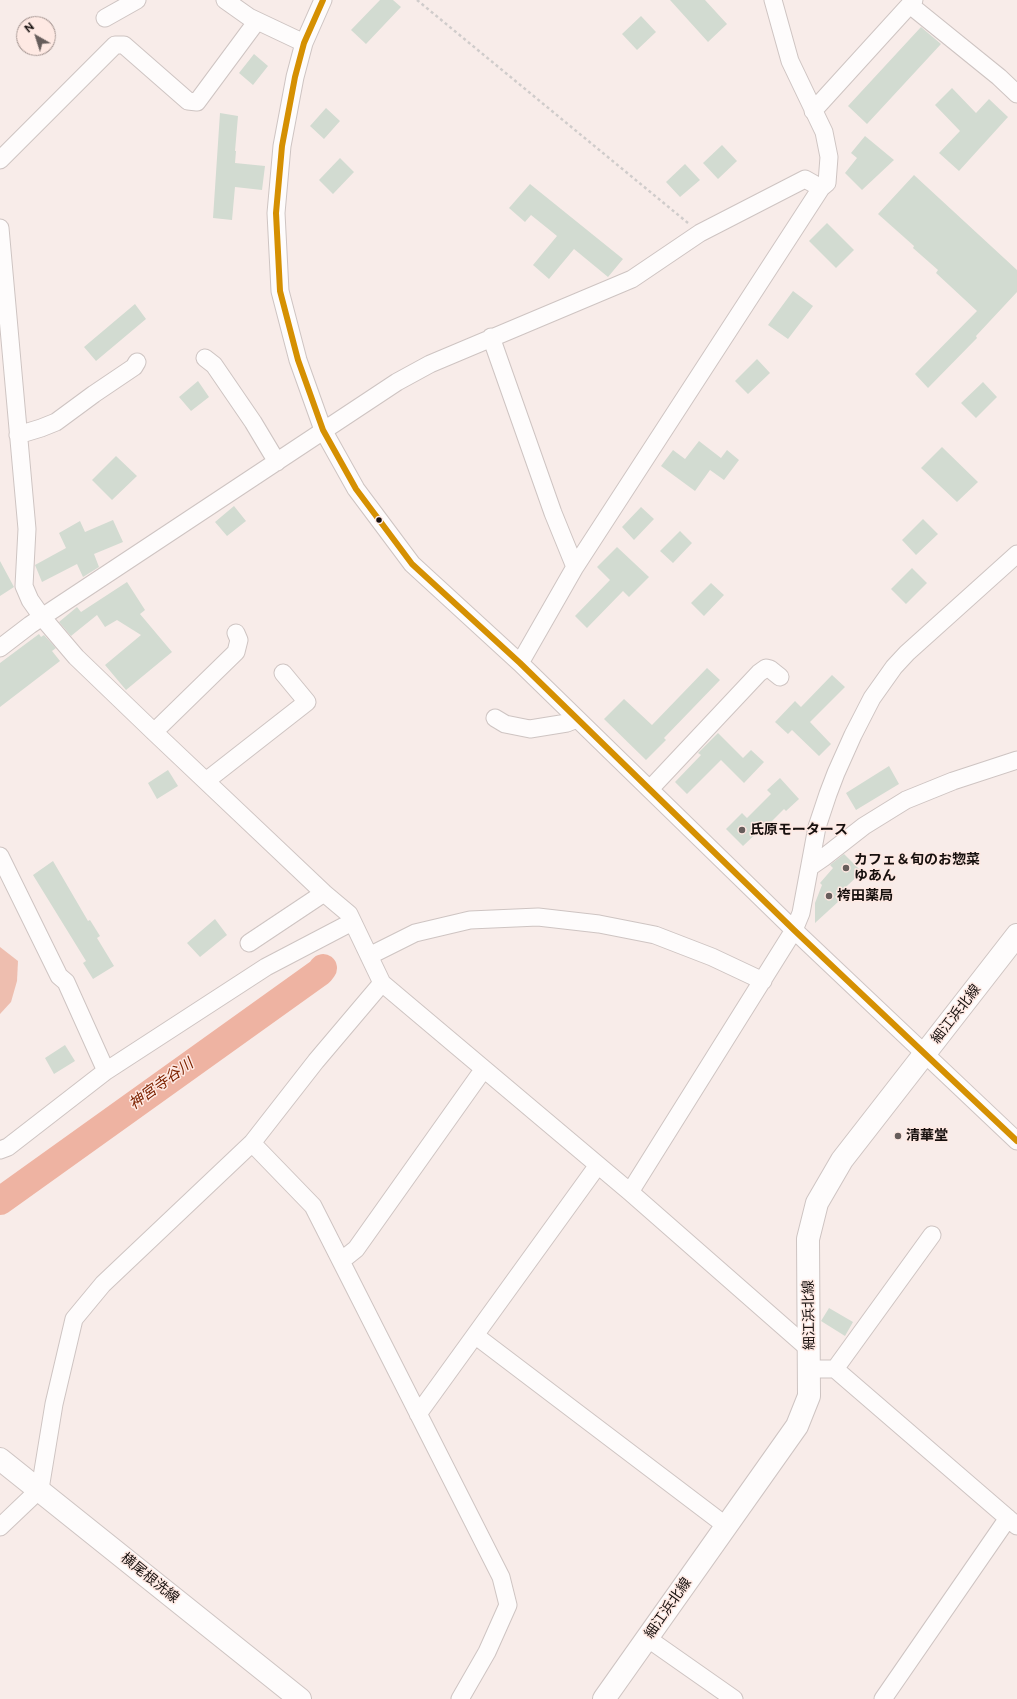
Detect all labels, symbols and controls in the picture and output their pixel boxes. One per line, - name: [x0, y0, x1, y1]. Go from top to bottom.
- north arrow: [16, 16, 56, 56]
- text: N: [22, 20, 36, 35]
- unlabelled marker: [374, 515, 384, 525]
- place label: 氏原モータース: [750, 822, 848, 838]
- marker: 氏原モータース: [737, 825, 747, 835]
- place label: カフェ＆旬のお惣菜 ゆあん: [854, 852, 980, 884]
- marker: カフェ＆旬のお惣菜 ゆあん: [841, 863, 851, 873]
- place label: 袴田薬局: [837, 888, 893, 904]
- marker: 袴田薬局: [824, 891, 834, 901]
- street label: 細江浜北線: [928, 981, 984, 1047]
- water label: 神宮寺谷川: [125, 1055, 197, 1113]
- place label: 清華堂: [906, 1128, 948, 1144]
- marker: 清華堂: [893, 1131, 903, 1141]
- street label: 細江浜北線: [800, 1280, 818, 1350]
- street label: 横尾根洗線: [118, 1549, 182, 1607]
- street label: 細江浜北線: [641, 1575, 695, 1641]

